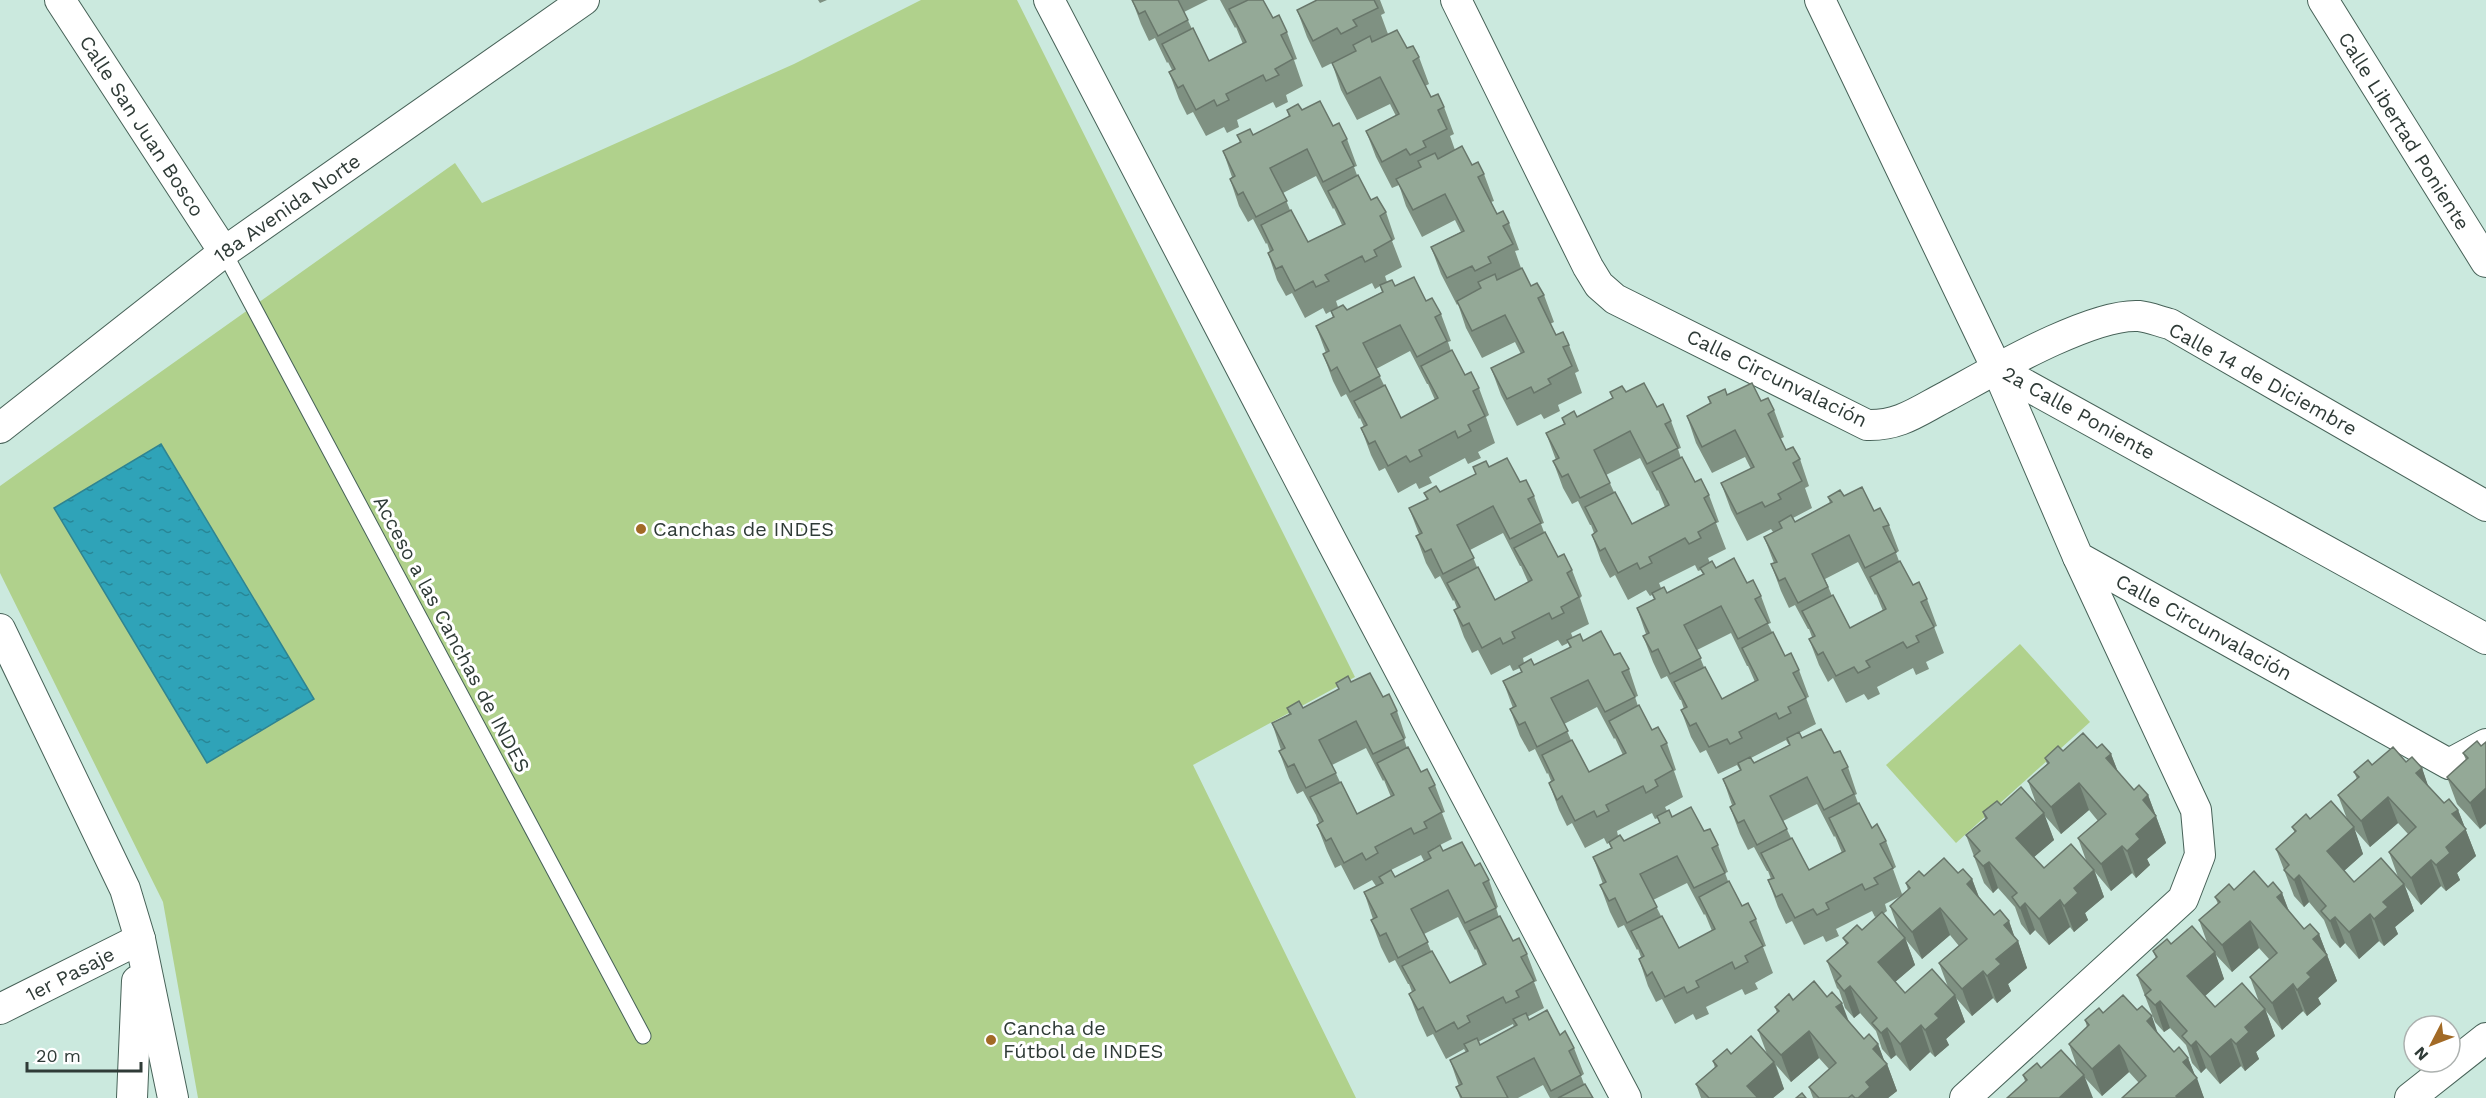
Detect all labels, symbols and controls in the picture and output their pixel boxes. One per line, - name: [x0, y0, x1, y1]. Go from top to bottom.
- street label: Calle Libertad Poniente: [2333, 28, 2475, 234]
- street label: Calle San Juan Bosco: [74, 31, 210, 221]
- street label: 18a Avenida Norte: [209, 148, 365, 268]
- street label: Calle 14 de Diciembre: [2165, 317, 2361, 441]
- street label: Calle Circunvalación: [1683, 324, 1871, 432]
- street label: 2a Calle Poniente: [1999, 361, 2159, 465]
- street label: Acceso a las Canchas de INDES: [369, 492, 535, 776]
- place label: Canchas de INDES: [653, 517, 834, 541]
- marker: Canchas de INDES: [634, 522, 648, 536]
- street label: Calle Circunvalación: [2112, 569, 2296, 685]
- street label: 1er Pasaje: [22, 941, 118, 1007]
- north arrow: [2402, 1014, 2462, 1074]
- place label: Cancha de Fútbol de INDES: [1003, 1016, 1163, 1063]
- marker: Cancha de Fútbol de INDES: [984, 1033, 998, 1047]
- scale bar: [27, 1035, 141, 1073]
- text: N: [2410, 1043, 2432, 1064]
- text: 20 m: [36, 1045, 81, 1066]

